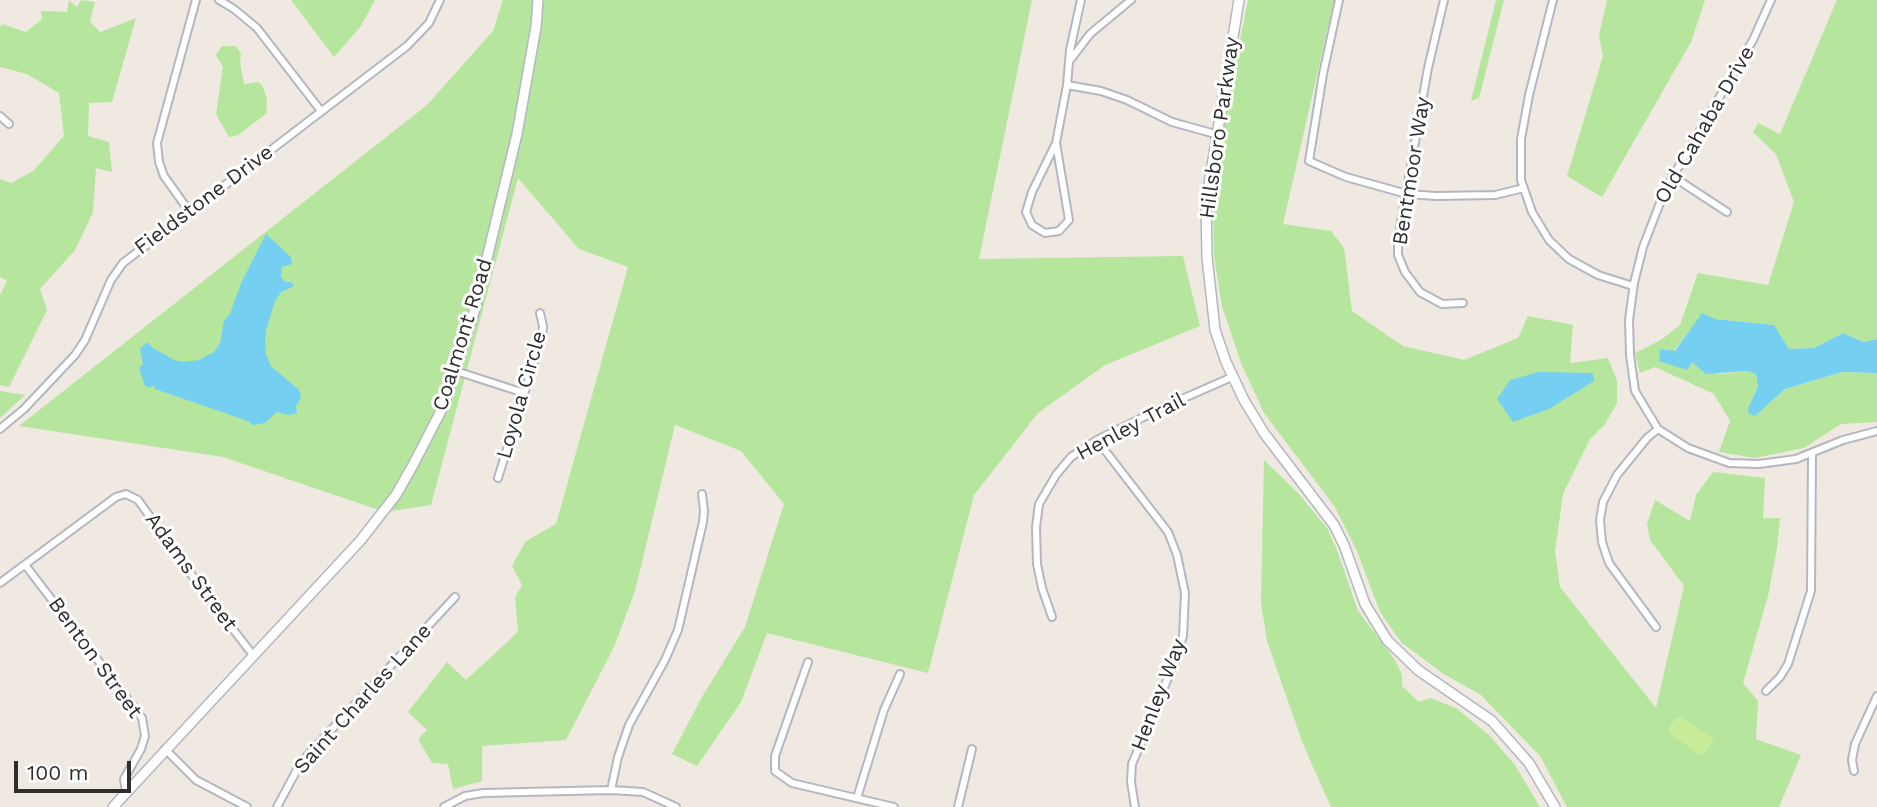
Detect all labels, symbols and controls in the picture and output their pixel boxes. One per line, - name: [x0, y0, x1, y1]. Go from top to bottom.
- street label: Hillsboro Parkway: [1195, 35, 1245, 221]
- street label: Old Cahaba Drive: [1650, 42, 1760, 208]
- street label: Bentmoor Way: [1388, 95, 1436, 247]
- street label: Fieldstone Drive: [130, 140, 278, 260]
- street label: Coalmont Road: [428, 256, 498, 414]
- street label: Loyola Circle: [492, 328, 552, 462]
- street label: Henley Trail: [1072, 388, 1190, 466]
- street label: Adams Street: [140, 508, 242, 636]
- street label: Benton Street: [43, 593, 147, 723]
- street label: Saint Charles Lane: [289, 619, 437, 779]
- street label: Henley Way: [1126, 635, 1192, 755]
- scale bar: [18, 748, 135, 792]
- text: 100 m: [27, 760, 89, 785]

